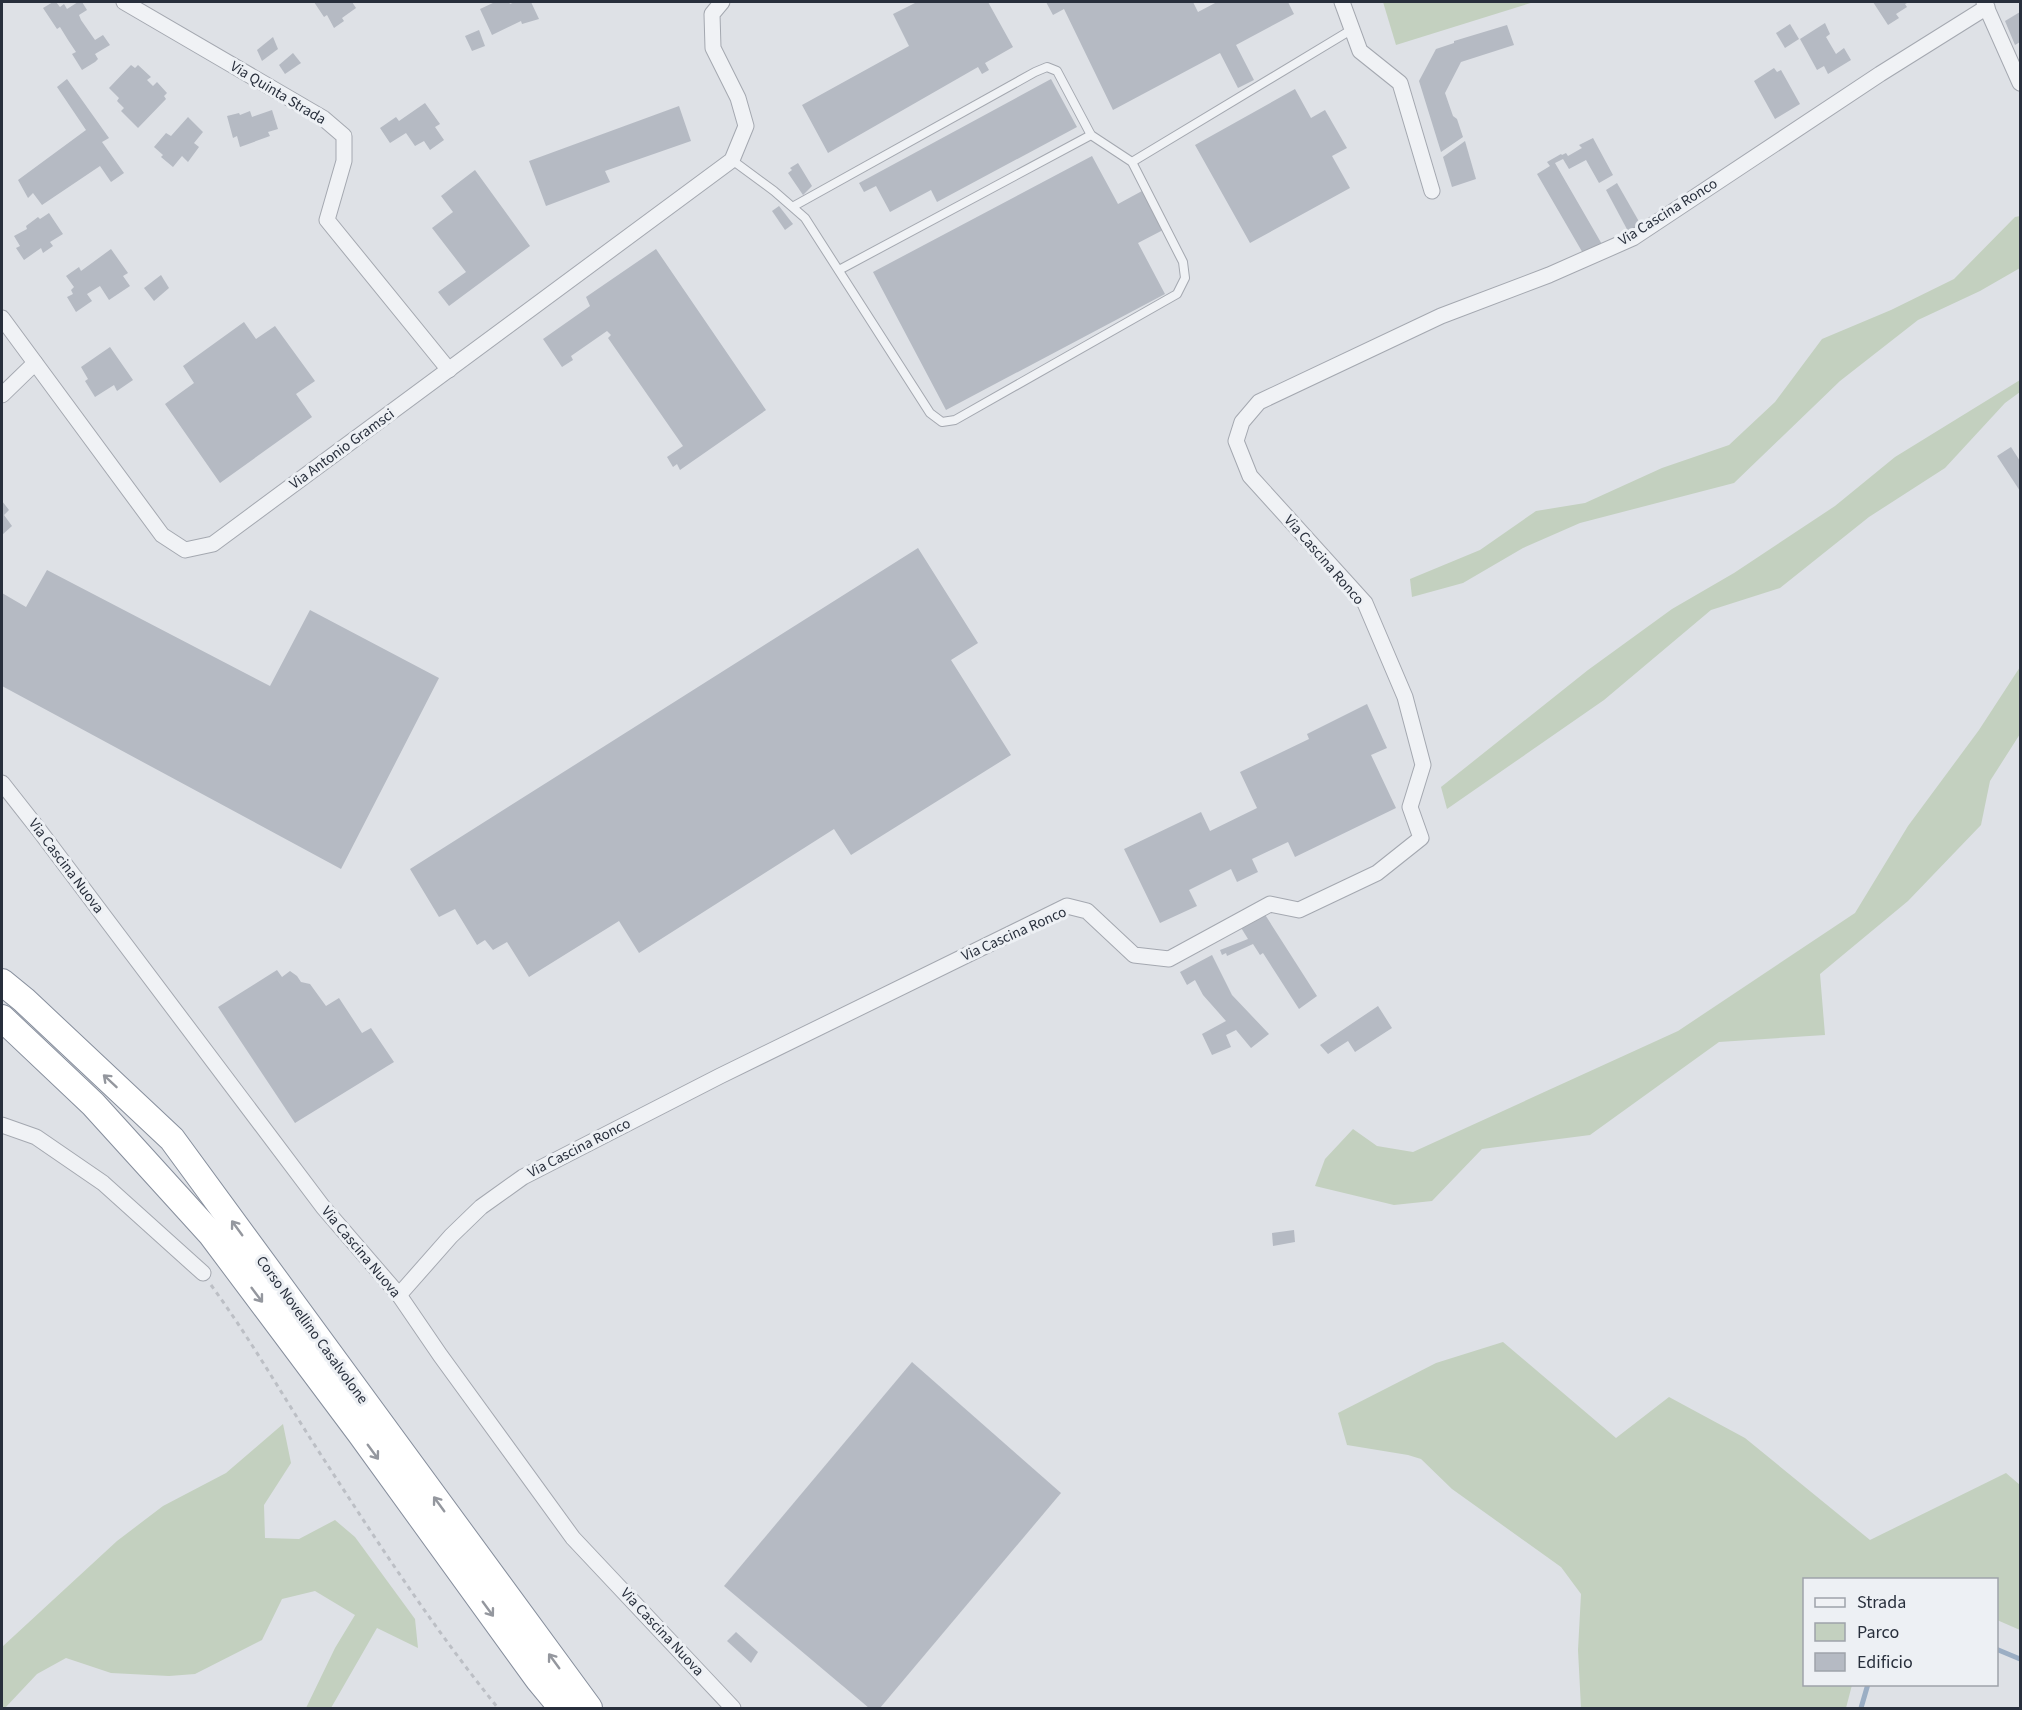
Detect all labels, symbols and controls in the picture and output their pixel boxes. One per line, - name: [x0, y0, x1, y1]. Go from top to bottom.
- street label: Via Quinta Strada: [226, 56, 330, 130]
- street label: Via Cascina Ronco: [1614, 173, 1722, 251]
- street label: Via Antonio Gramsci: [285, 404, 399, 494]
- street label: Via Cascina Ronco: [1279, 510, 1369, 610]
- street label: Via Cascina Nuova: [23, 814, 109, 918]
- street label: Via Cascina Ronco: [958, 901, 1070, 967]
- one-way arrow: [103, 1074, 118, 1088]
- street label: Via Cascina Ronco: [524, 1113, 634, 1183]
- street label: Via Cascina Nuova: [316, 1202, 406, 1302]
- one-way arrow: [231, 1220, 244, 1236]
- street label: Corso Novellino Casalvolone: [251, 1252, 373, 1408]
- one-way arrow: [250, 1287, 263, 1303]
- one-way arrow: [367, 1443, 379, 1459]
- one-way arrow: [433, 1496, 446, 1512]
- legend: [1803, 1578, 1998, 1686]
- street label: Via Cascina Nuova: [615, 1583, 709, 1681]
- text: Strada: [1857, 1590, 1906, 1615]
- one-way arrow: [481, 1601, 494, 1617]
- text: Parco: [1857, 1620, 1899, 1645]
- text: Edificio: [1857, 1650, 1913, 1675]
- one-way arrow: [548, 1654, 560, 1670]

